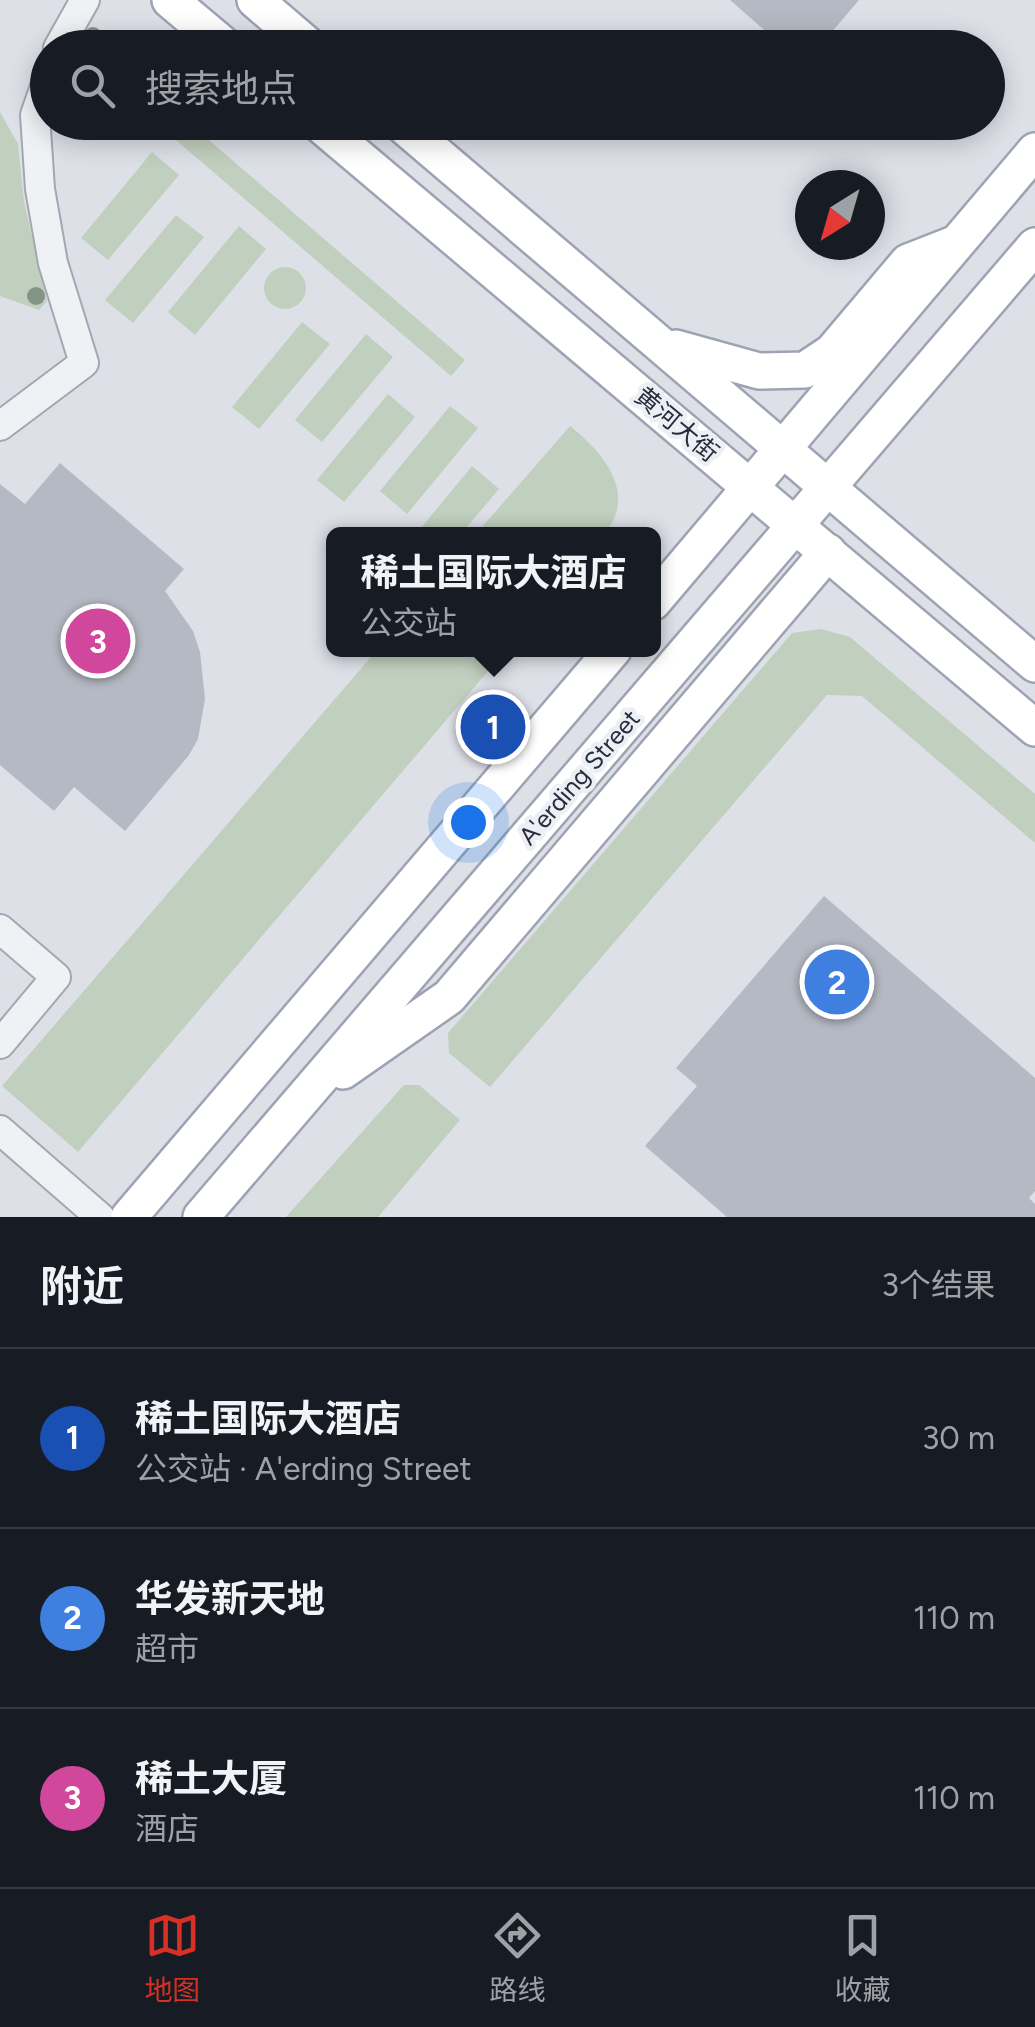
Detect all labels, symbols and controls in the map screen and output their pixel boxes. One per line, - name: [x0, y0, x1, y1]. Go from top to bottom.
- search box: [30, 30, 1005, 140]
- icon: search: [65, 58, 120, 113]
- text: 搜索地点: [145, 66, 297, 112]
- north arrow: [795, 170, 885, 260]
- street label: 黄河大街: [629, 380, 725, 468]
- popup: [326, 527, 661, 657]
- text: 稀土国际大酒店: [360, 550, 627, 596]
- pin: 3: [66, 604, 130, 678]
- text: 公交站: [360, 604, 457, 642]
- pin: 1: [460, 690, 526, 764]
- street label: A'erding Street: [512, 703, 646, 851]
- your location: [443, 797, 494, 848]
- pin: 2: [804, 944, 870, 1020]
- text: 附近: [40, 1261, 124, 1312]
- text: 3个结果: [882, 1266, 995, 1304]
- text: 稀土国际大酒店: [135, 1396, 401, 1442]
- text: 1: [66, 1419, 79, 1457]
- text: 30 m: [922, 1419, 995, 1457]
- text: 公交站 · A'erding Street: [135, 1450, 472, 1488]
- text: 华发新天地: [135, 1576, 325, 1622]
- text: 2: [63, 1599, 82, 1637]
- text: 110 m: [913, 1599, 995, 1637]
- text: 超市: [135, 1630, 199, 1668]
- text: 稀土大厦: [135, 1756, 287, 1802]
- text: 3: [64, 1779, 81, 1817]
- text: 110 m: [913, 1779, 995, 1817]
- text: 酒店: [135, 1810, 199, 1848]
- tab: 地图: [144, 1908, 201, 2008]
- tab: 路线: [489, 1908, 546, 2008]
- tab: 收藏: [834, 1908, 891, 2008]

